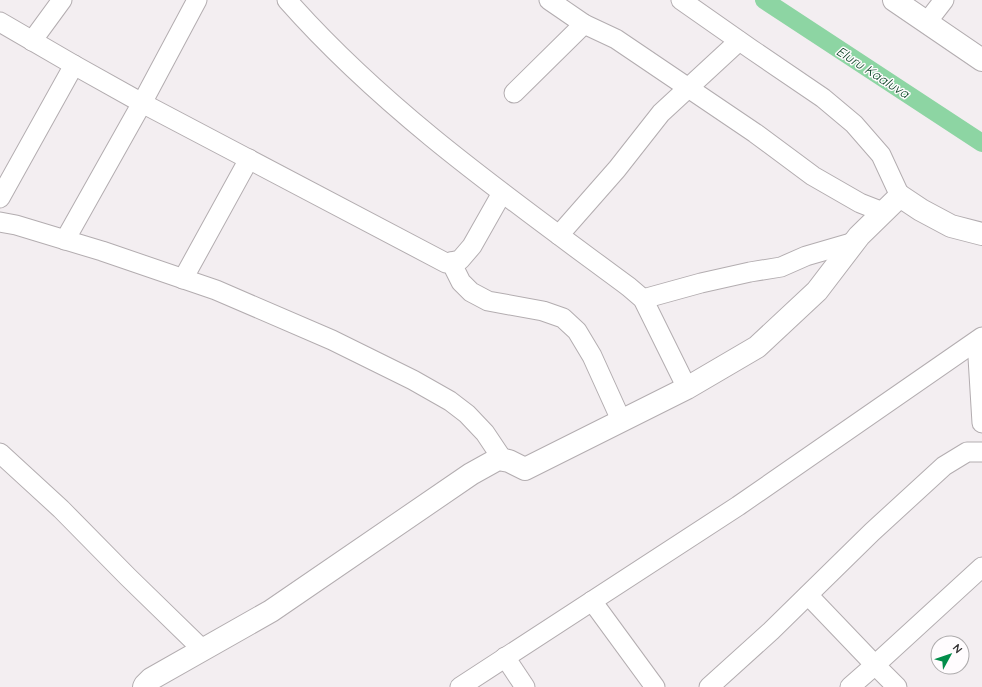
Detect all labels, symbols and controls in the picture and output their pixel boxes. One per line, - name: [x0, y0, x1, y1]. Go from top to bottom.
- water label: Eluru Kaaluva: [834, 43, 913, 102]
- north arrow: [930, 635, 970, 675]
- text: N: [950, 641, 966, 656]

